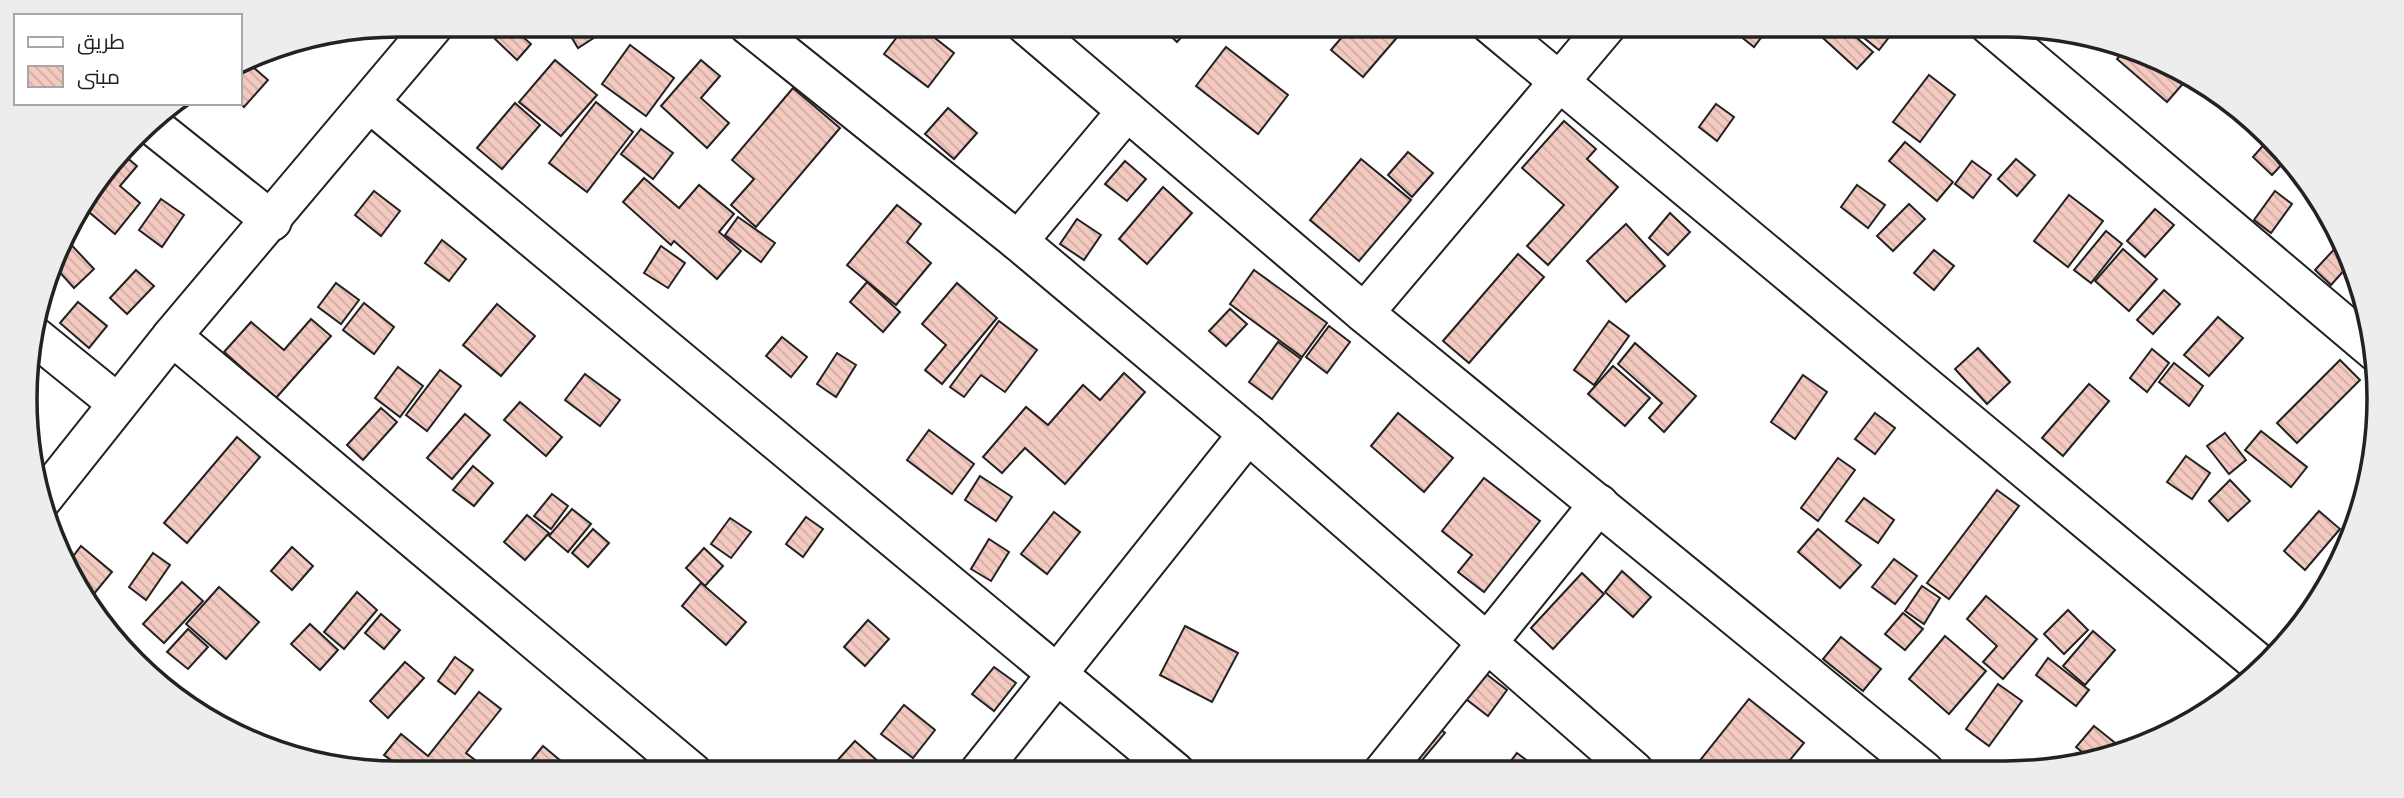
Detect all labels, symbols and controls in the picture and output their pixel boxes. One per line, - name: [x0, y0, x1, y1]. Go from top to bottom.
- legend: [14, 14, 242, 105]
- text: طريق: [77, 28, 125, 55]
- text: مبنى: [77, 63, 120, 90]

